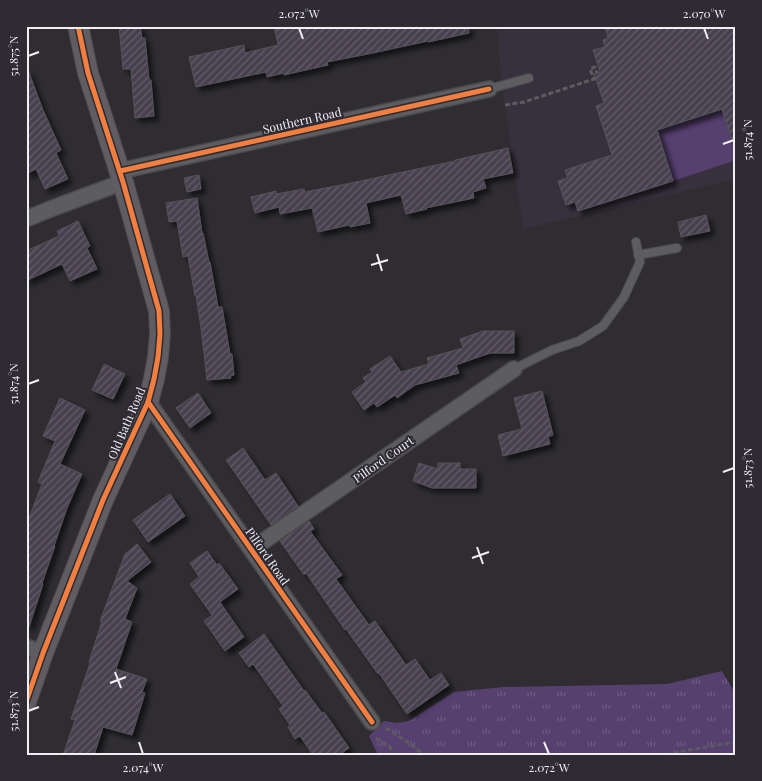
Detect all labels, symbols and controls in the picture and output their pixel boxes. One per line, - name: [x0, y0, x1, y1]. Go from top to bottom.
- text: 2.072°W: [278, 5, 320, 21]
- text: 2.070°W: [683, 5, 725, 21]
- text: 51.875°N: [5, 35, 21, 76]
- street label: Southern Road: [261, 103, 343, 137]
- text: 51.874°N: [739, 119, 755, 161]
- text: 51.874°N: [5, 363, 21, 405]
- street label: Old Bath Road: [104, 384, 148, 462]
- street label: Pilford Court: [349, 432, 417, 486]
- text: 51.873°N: [739, 447, 755, 489]
- street label: Pilford Road: [242, 524, 294, 588]
- text: 51.873°N: [5, 690, 21, 732]
- text: 2.074°W: [123, 759, 164, 775]
- text: 2.072°W: [528, 759, 570, 775]

